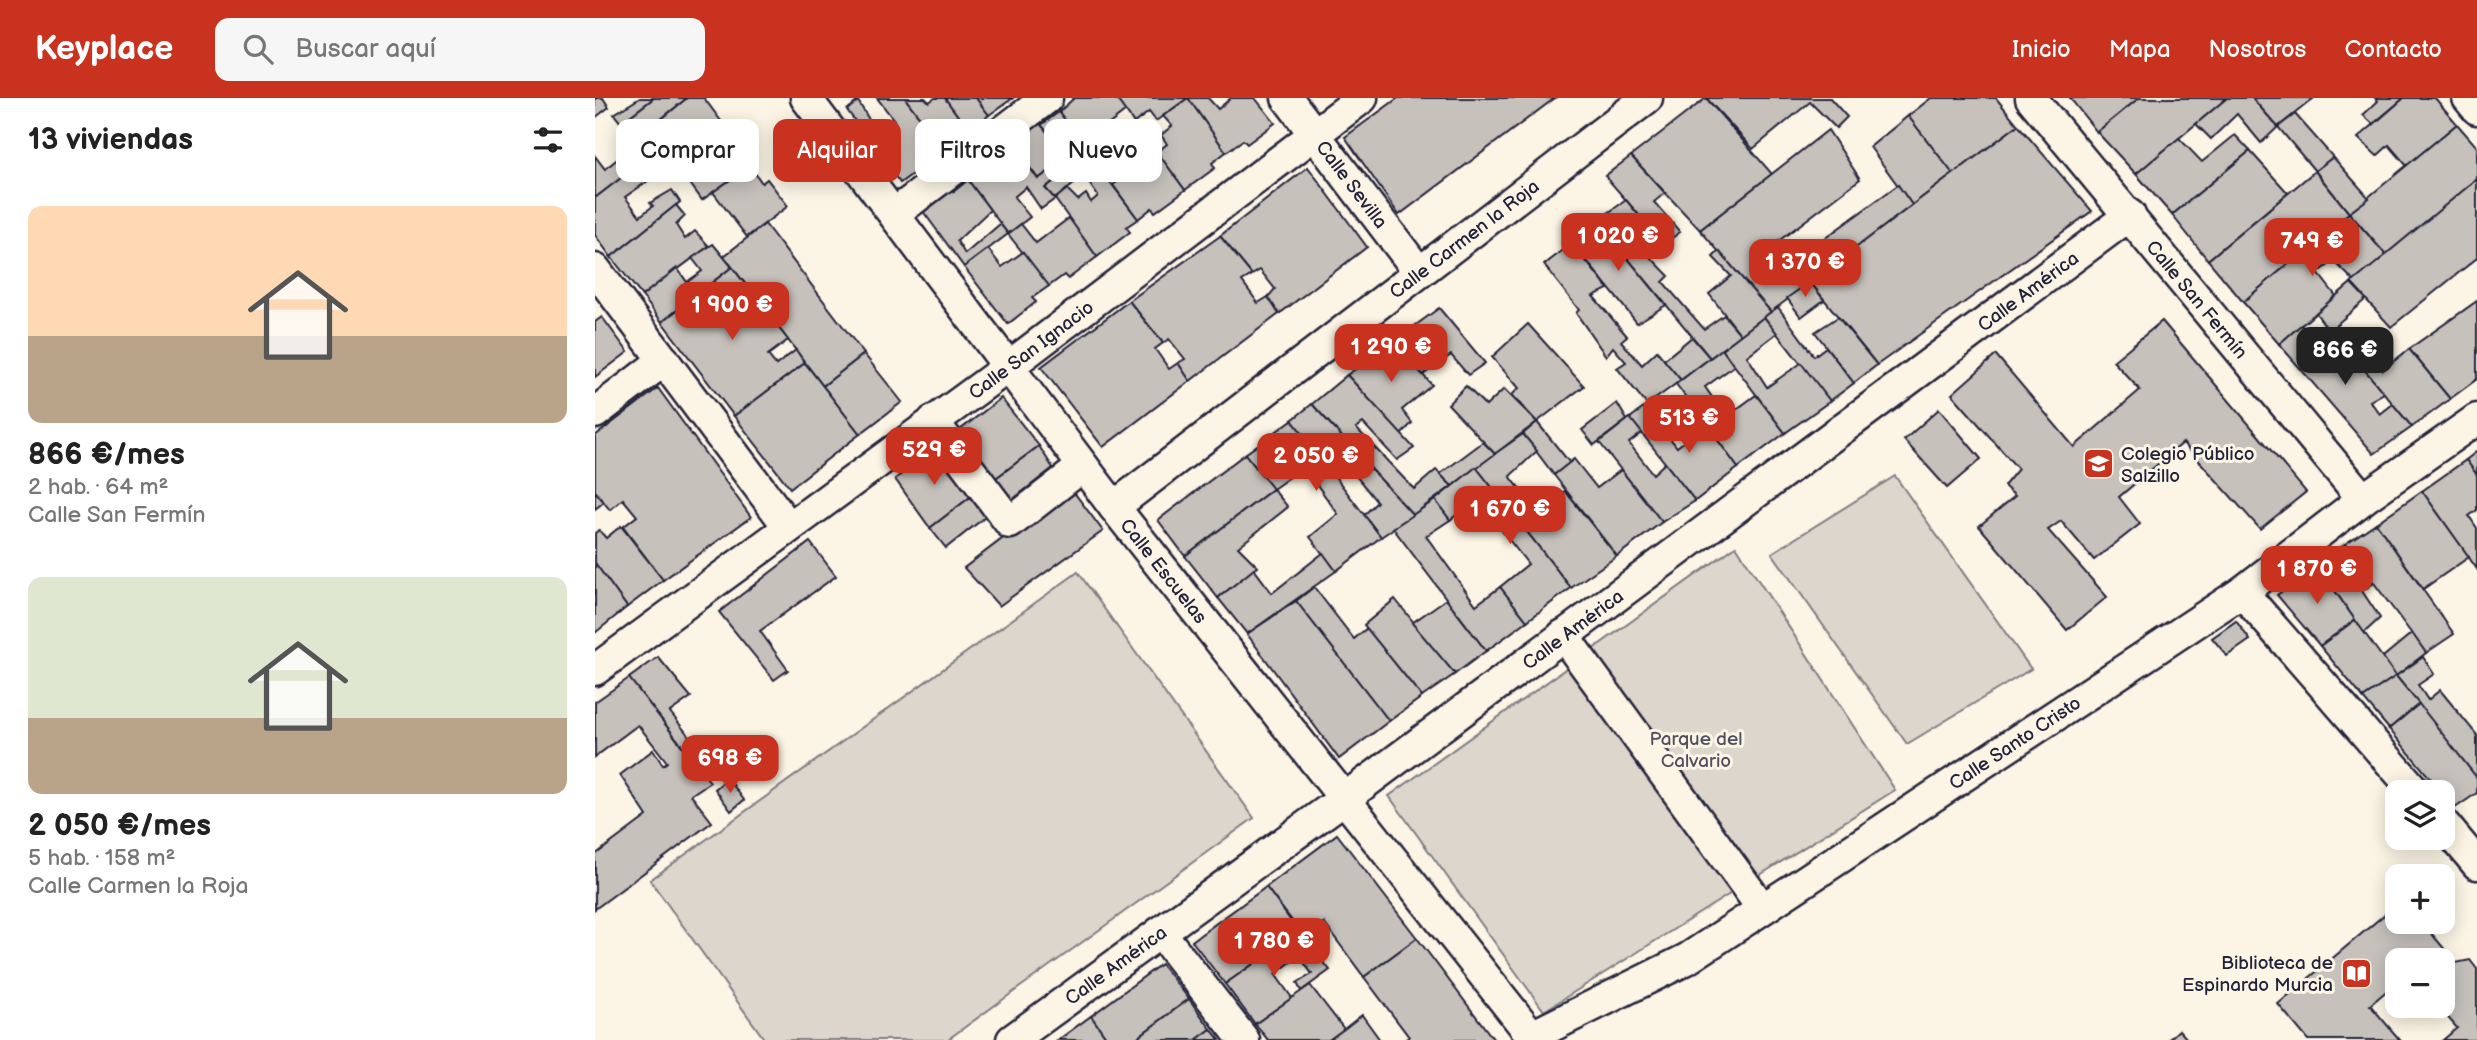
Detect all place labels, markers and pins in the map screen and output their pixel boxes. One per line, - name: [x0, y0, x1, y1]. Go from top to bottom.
- pin: 1 020 €: [1553, 214, 1683, 273]
- pin: 749 €: [2263, 218, 2361, 278]
- pin: 1 370 €: [1740, 240, 1870, 299]
- pin: 1 900 €: [667, 282, 797, 342]
- pin: 1 290 €: [1326, 324, 1456, 384]
- pin: 866 €: [2296, 328, 2394, 387]
- pin: 513 €: [1640, 396, 1738, 455]
- pin: 529 €: [885, 428, 983, 487]
- pin: 2 050 €: [1251, 434, 1381, 493]
- place label: Colegio Público Salzillo: [2121, 443, 2255, 488]
- school or university icon: Colegio Público Salzillo: [2081, 447, 2115, 481]
- pin: 1 670 €: [1445, 486, 1575, 546]
- pin: 1 870 €: [2252, 546, 2382, 606]
- pin: 698 €: [681, 736, 779, 795]
- pin: 1 780 €: [1209, 918, 1339, 978]
- place label: Biblioteca de Espinardo Murcia: [2182, 952, 2333, 997]
- library icon: Biblioteca de Espinardo Murcia: [2339, 956, 2373, 990]

